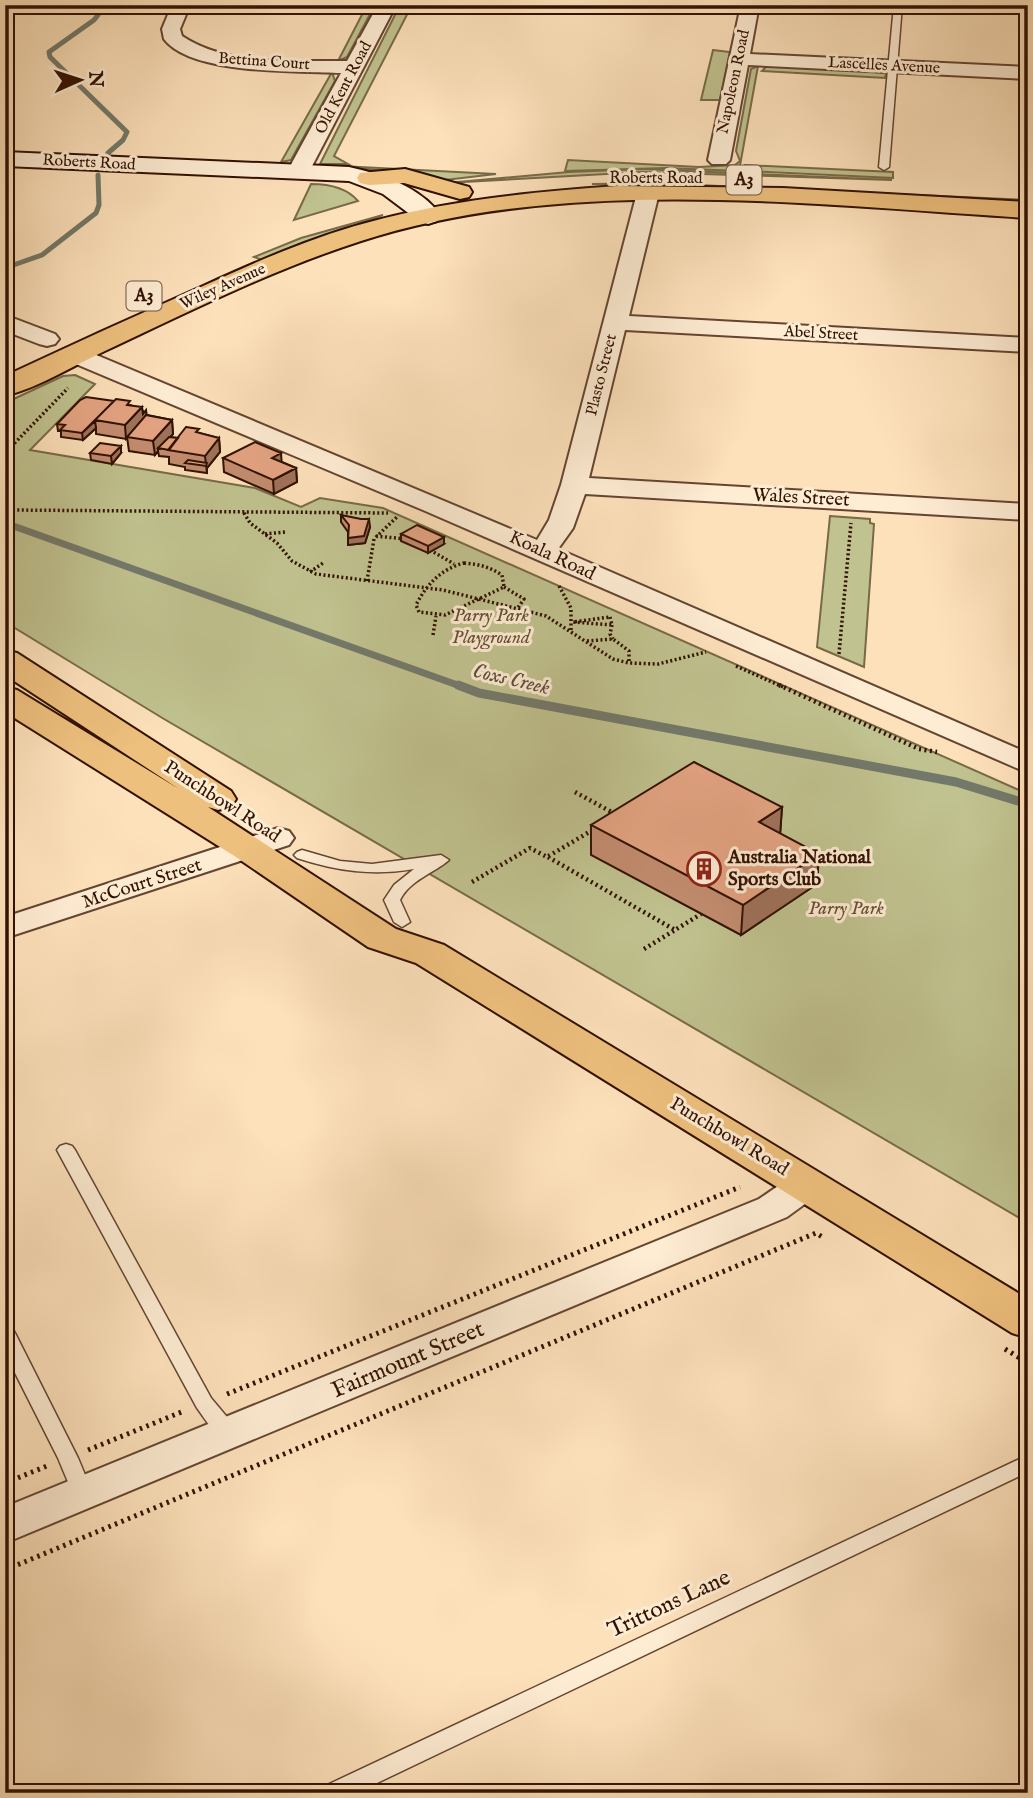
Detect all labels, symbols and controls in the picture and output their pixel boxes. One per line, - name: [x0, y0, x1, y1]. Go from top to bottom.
- street label: Napoleon Road: [713, 28, 755, 136]
- street label: Old Kent Road: [311, 38, 377, 138]
- north arrow: [46, 46, 116, 116]
- street label: Bettina Court: [218, 49, 311, 75]
- street label: Lascelles Avenue: [827, 53, 941, 79]
- text: N: [83, 69, 107, 89]
- street label: Roberts Road: [42, 151, 137, 175]
- road number: A3: [726, 166, 762, 195]
- street label: Roberts Road: [609, 169, 703, 189]
- street label: Wiley Avenue: [177, 259, 269, 315]
- road number: A3: [127, 282, 162, 310]
- street label: Abel Street: [782, 322, 859, 346]
- street label: Plasto Street: [582, 332, 622, 418]
- street label: Wales Street: [752, 483, 851, 513]
- street label: Koala Road: [505, 526, 600, 587]
- park label: Parry Park Playground: [452, 604, 531, 650]
- water label: Coxs Creek: [470, 658, 553, 702]
- street label: Punchbowl Road: [159, 755, 285, 849]
- place label: Australia National Sports Club: [727, 846, 872, 892]
- building icon: Australia National Sports Club: [685, 850, 723, 888]
- street label: McCourt Street: [79, 853, 205, 915]
- park label: Parry Park: [808, 897, 884, 921]
- street label: Punchbowl Road: [665, 1092, 793, 1182]
- street label: Fairmount Street: [327, 1315, 489, 1405]
- street label: Trittons Lane: [603, 1563, 735, 1645]

